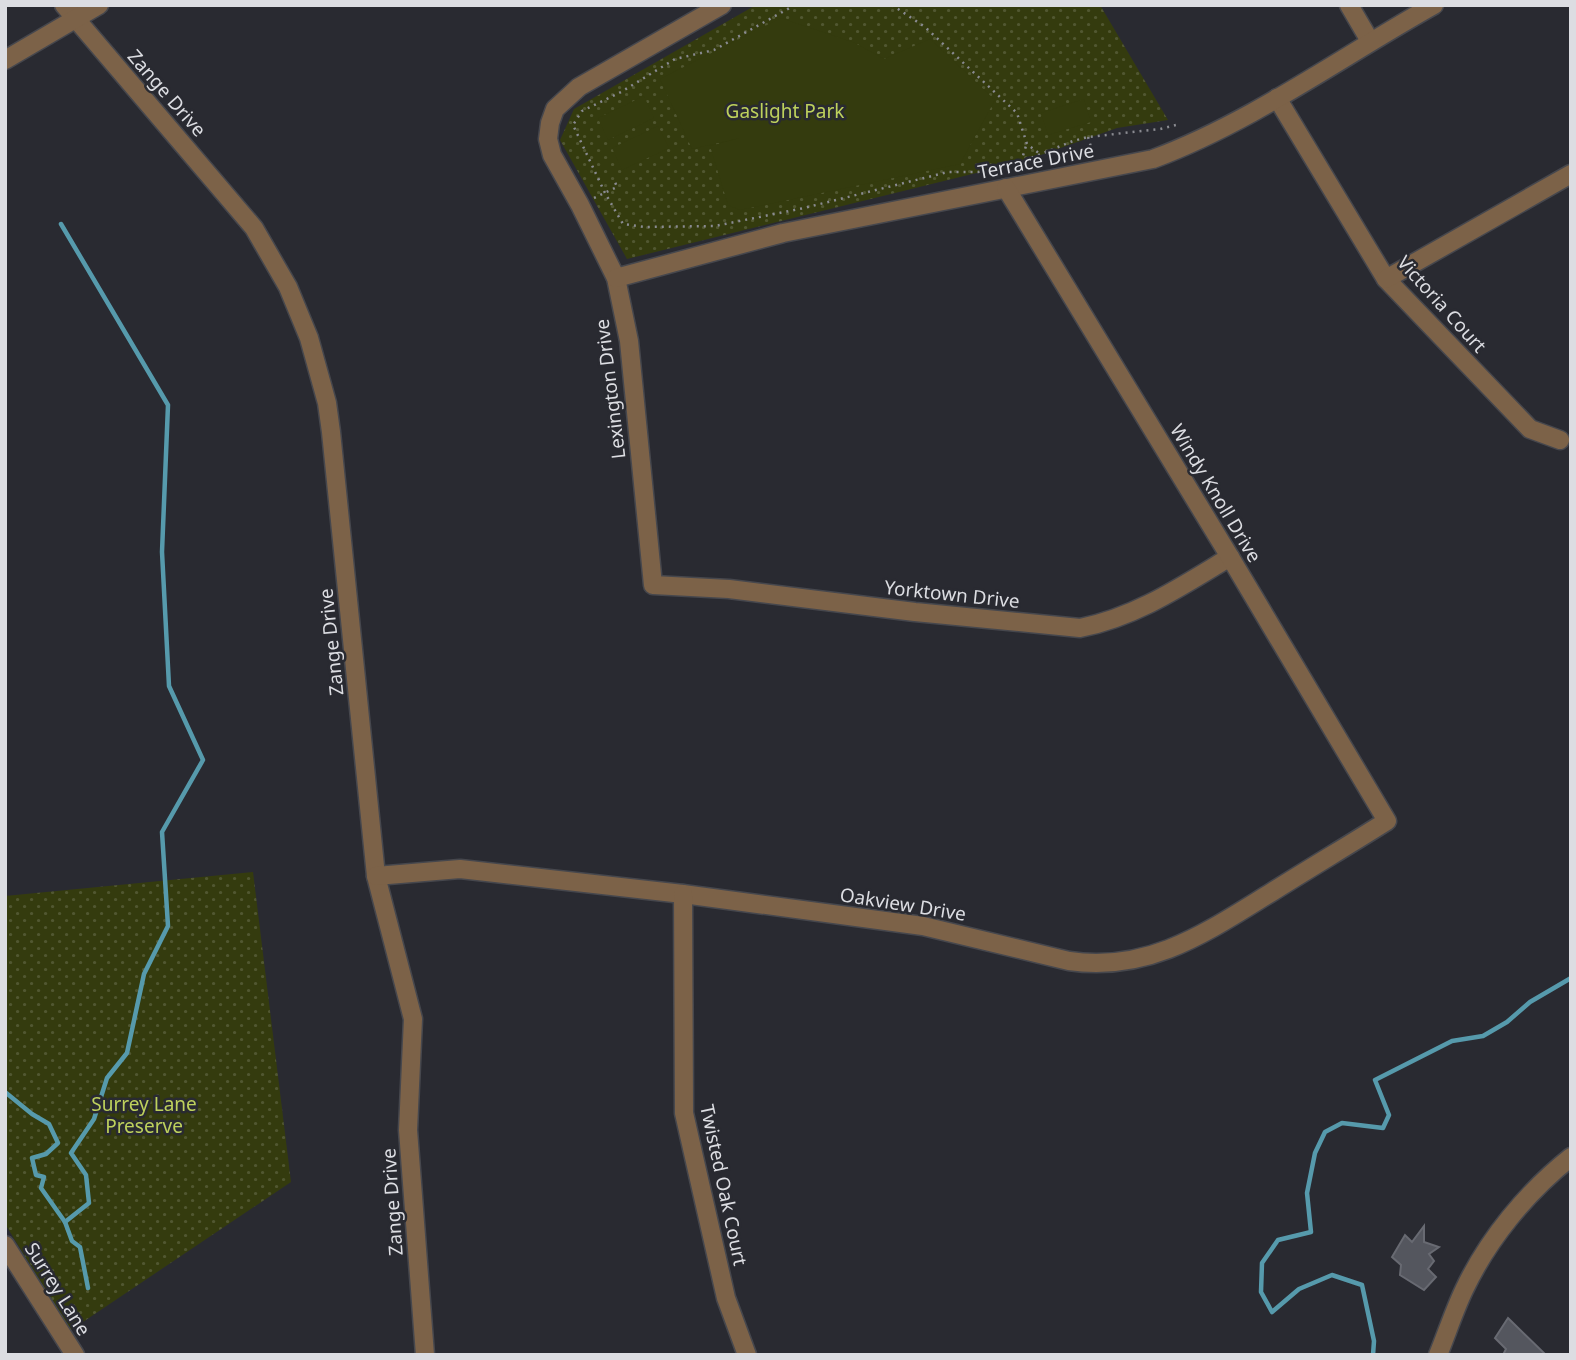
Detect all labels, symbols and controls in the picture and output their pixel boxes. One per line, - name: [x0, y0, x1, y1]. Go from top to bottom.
- street label: Zange Drive: [122, 44, 212, 142]
- park label: Gaslight Park: [726, 98, 844, 124]
- street label: Terrace Drive: [976, 137, 1096, 185]
- street label: Victoria Court: [1391, 250, 1493, 358]
- street label: Lexington Drive: [589, 318, 631, 460]
- street label: Windy Knoll Drive: [1164, 419, 1268, 567]
- street label: Yorktown Drive: [883, 574, 1021, 614]
- street label: Zange Drive: [312, 587, 350, 697]
- street label: Oakview Drive: [838, 881, 968, 927]
- park label: Surrey Lane Preserve: [91, 1091, 197, 1139]
- street label: Twisted Oak Court: [694, 1102, 754, 1268]
- street label: Zange Drive: [375, 1147, 409, 1257]
- street label: Surrey Lane: [19, 1237, 97, 1341]

